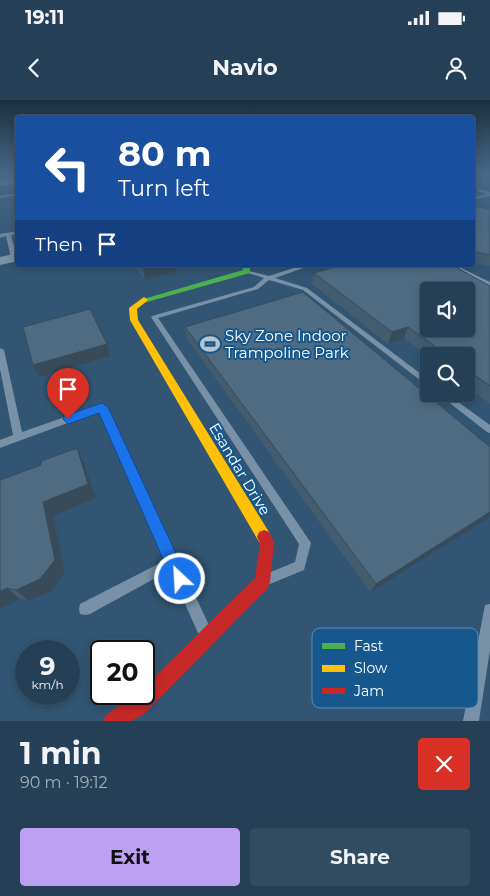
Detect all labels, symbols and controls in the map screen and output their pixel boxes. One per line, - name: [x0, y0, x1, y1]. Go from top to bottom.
- text: 19:11: [25, 6, 64, 29]
- icon: back: [20, 54, 48, 82]
- text: Navio: [212, 54, 278, 81]
- icon: person: [442, 54, 470, 82]
- text: 80 m: [118, 132, 212, 175]
- icon: left: [35, 135, 100, 200]
- text: Turn left: [118, 175, 210, 202]
- icon: arrive: [93, 230, 121, 258]
- text: Then: [35, 233, 83, 256]
- map controls: [420, 282, 475, 402]
- button: sound: [420, 282, 475, 337]
- place label: Sky Zone Indoor Trampoline Park: [225, 326, 349, 362]
- sports icon: Sky Zone Indoor Trampoline Park: [199, 333, 221, 355]
- button: search: [420, 347, 475, 402]
- pin: [47, 368, 89, 419]
- icon: arrive: [54, 375, 82, 403]
- street label: Esandar Drive: [205, 419, 275, 519]
- position arrow: [153, 552, 205, 604]
- legend: [312, 628, 478, 708]
- text: Fast: [354, 637, 384, 655]
- speed limit sign: 20: [90, 640, 155, 705]
- text: 9: [40, 651, 55, 681]
- text: Slow: [354, 659, 388, 677]
- text: km/h: [31, 677, 64, 692]
- text: Jam: [353, 682, 384, 700]
- text: 1 min: [20, 735, 101, 772]
- button: close: [418, 738, 470, 790]
- text: 90 m · 19:12: [20, 773, 108, 792]
- button: Exit: [20, 828, 240, 886]
- button: Share: [250, 828, 470, 886]

